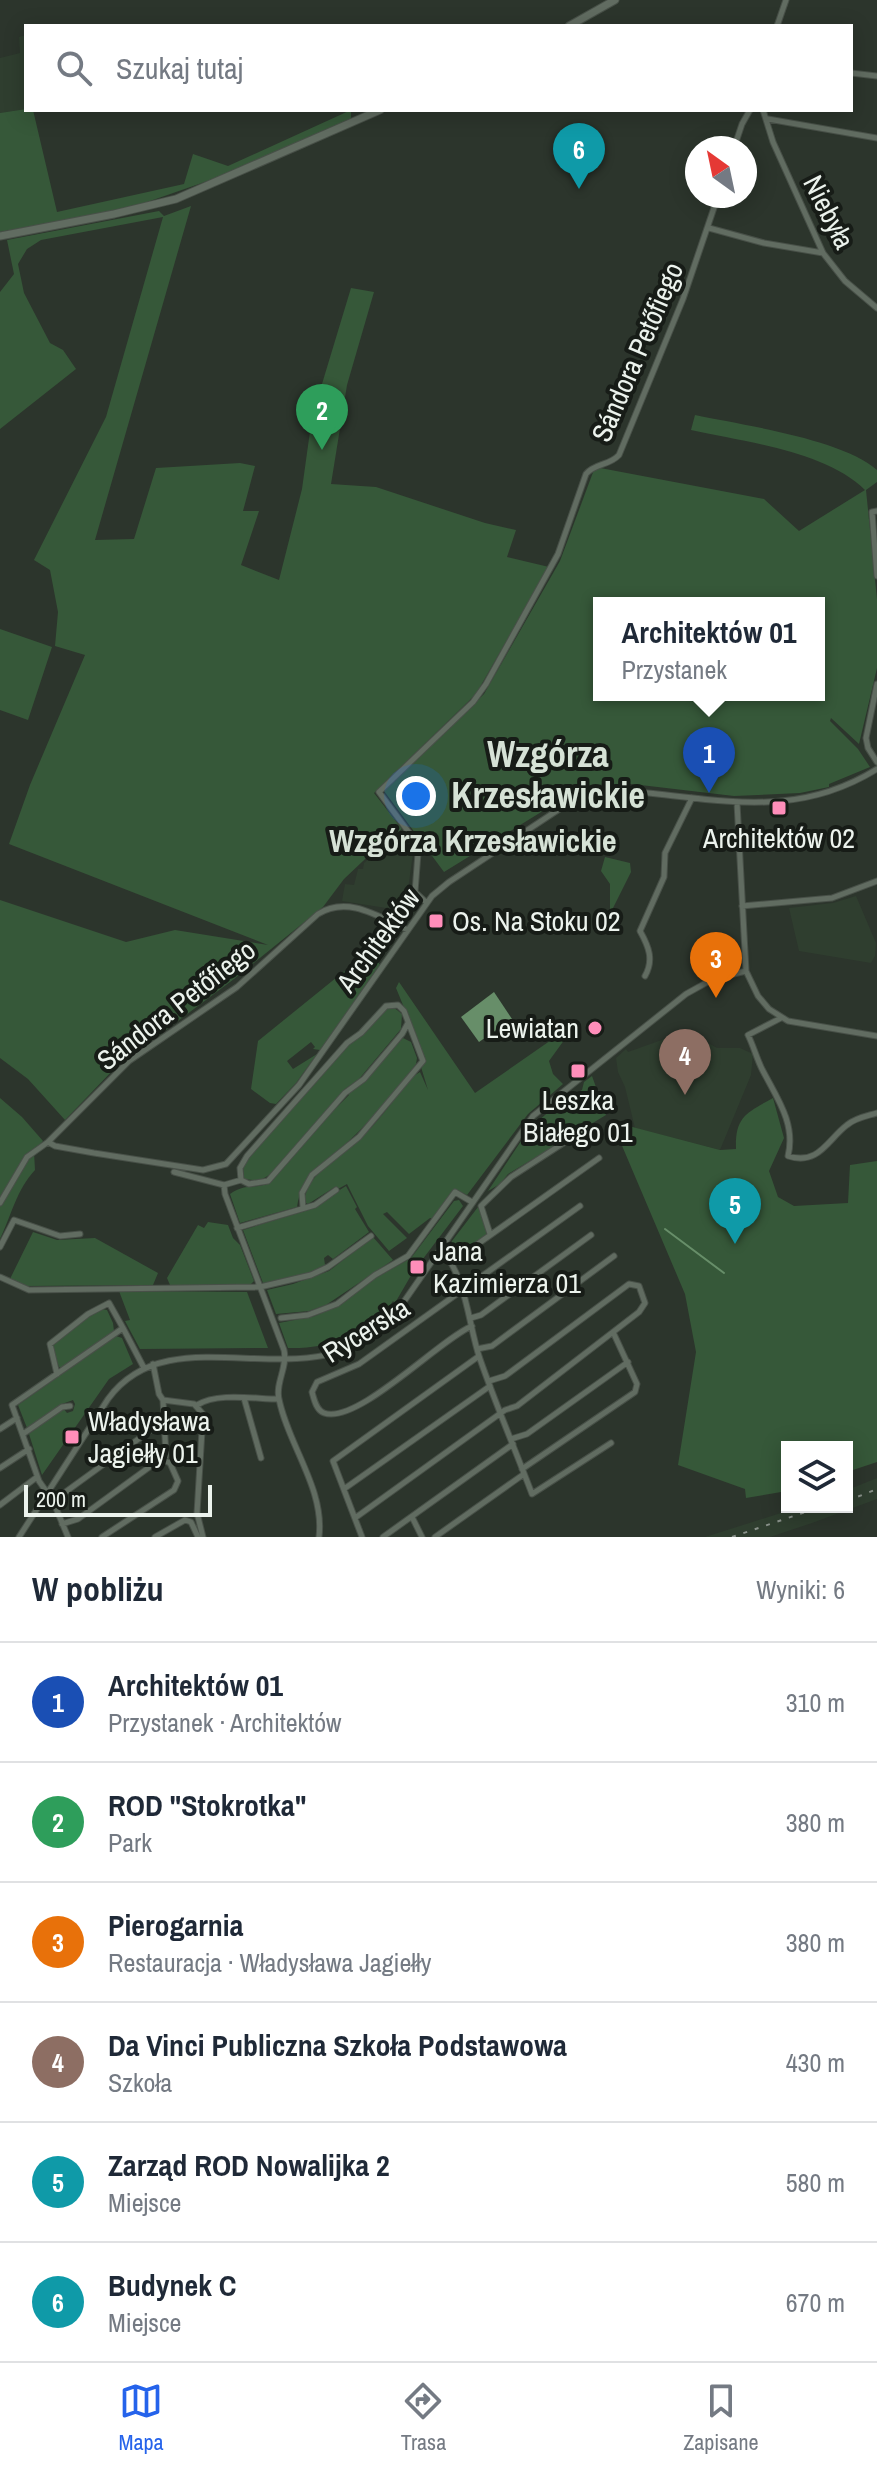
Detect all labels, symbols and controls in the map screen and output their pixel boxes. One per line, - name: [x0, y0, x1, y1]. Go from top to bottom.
- search box: [24, 24, 853, 112]
- icon: search: [52, 46, 96, 90]
- text: Szukaj tutaj: [116, 48, 243, 88]
- pin: 6: [553, 123, 605, 189]
- north arrow: [685, 136, 757, 208]
- street label: Niebyła: [794, 169, 864, 256]
- street label: Sándora Petőfiego: [582, 256, 692, 448]
- pin: 2: [296, 384, 348, 450]
- popup: [593, 597, 825, 701]
- text: Architektów 01: [622, 612, 797, 652]
- text: Przystanek: [622, 652, 727, 687]
- pin: 1: [683, 727, 735, 793]
- district label: Wzgórza Krzesławickie: [451, 730, 645, 819]
- your location: [396, 776, 436, 816]
- marker: Architektów 02: [770, 799, 788, 817]
- district label: Wzgórza Krzesławickie: [329, 819, 617, 862]
- place label: Architektów 02: [702, 819, 855, 857]
- street label: Architektów: [327, 880, 429, 1000]
- place label: Os. Na Stoku 02: [452, 902, 620, 940]
- marker: Os. Na Stoku 02: [427, 912, 445, 930]
- street label: Sándora Petőfiego: [89, 931, 263, 1079]
- pin: 3: [690, 932, 742, 998]
- place label: Lewiatan: [486, 1009, 579, 1047]
- marker: Lewiatan: [586, 1019, 604, 1037]
- pin: 4: [659, 1029, 711, 1095]
- marker: Leszka Białego 01: [569, 1062, 587, 1080]
- place label: Leszka Białego 01: [523, 1081, 633, 1151]
- pin: 5: [709, 1178, 761, 1244]
- place label: Jana Kazimierza 01: [433, 1232, 581, 1302]
- marker: Jana Kazimierza 01: [408, 1258, 426, 1276]
- street label: Rycerska: [315, 1288, 417, 1371]
- place label: Władysława Jagiełły 01: [88, 1402, 211, 1472]
- marker: Władysława Jagiełły 01: [63, 1428, 81, 1446]
- map controls: [781, 1441, 853, 1513]
- button: layers: [781, 1441, 853, 1513]
- scale bar: [24, 1481, 212, 1517]
- text: 200 m: [36, 1484, 86, 1514]
- text: W pobliżu: [32, 1566, 164, 1612]
- text: Wyniki: 6: [756, 1572, 845, 1607]
- text: Architektów 01: [108, 1665, 283, 1705]
- text: 1: [52, 1685, 64, 1720]
- text: 310 m: [786, 1685, 845, 1720]
- text: Przystanek · Architektów: [108, 1705, 341, 1740]
- text: ROD "Stokrotka": [108, 1785, 306, 1825]
- text: 2: [52, 1805, 64, 1840]
- text: 380 m: [786, 1805, 845, 1840]
- text: Park: [108, 1825, 152, 1860]
- text: Pierogarnia: [108, 1905, 243, 1945]
- text: 3: [52, 1925, 64, 1960]
- text: 380 m: [786, 1925, 845, 1960]
- text: Restauracja · Władysława Jagiełły: [108, 1945, 431, 1980]
- text: Da Vinci Publiczna Szkoła Podstawowa: [108, 2025, 567, 2065]
- text: 4: [52, 2045, 64, 2080]
- text: 430 m: [786, 2045, 845, 2080]
- text: Szkoła: [108, 2065, 172, 2100]
- text: Zarząd ROD Nowalijka 2: [108, 2145, 390, 2185]
- text: 5: [52, 2165, 64, 2200]
- text: 580 m: [786, 2165, 845, 2200]
- text: Miejsce: [108, 2185, 181, 2220]
- text: Budynek C: [108, 2265, 237, 2305]
- text: 6: [52, 2285, 64, 2320]
- text: 670 m: [786, 2285, 845, 2320]
- text: Miejsce: [108, 2305, 181, 2340]
- tab: Mapa: [119, 2379, 164, 2457]
- tab: Trasa: [401, 2379, 446, 2457]
- tab: Zapisane: [683, 2379, 758, 2457]

